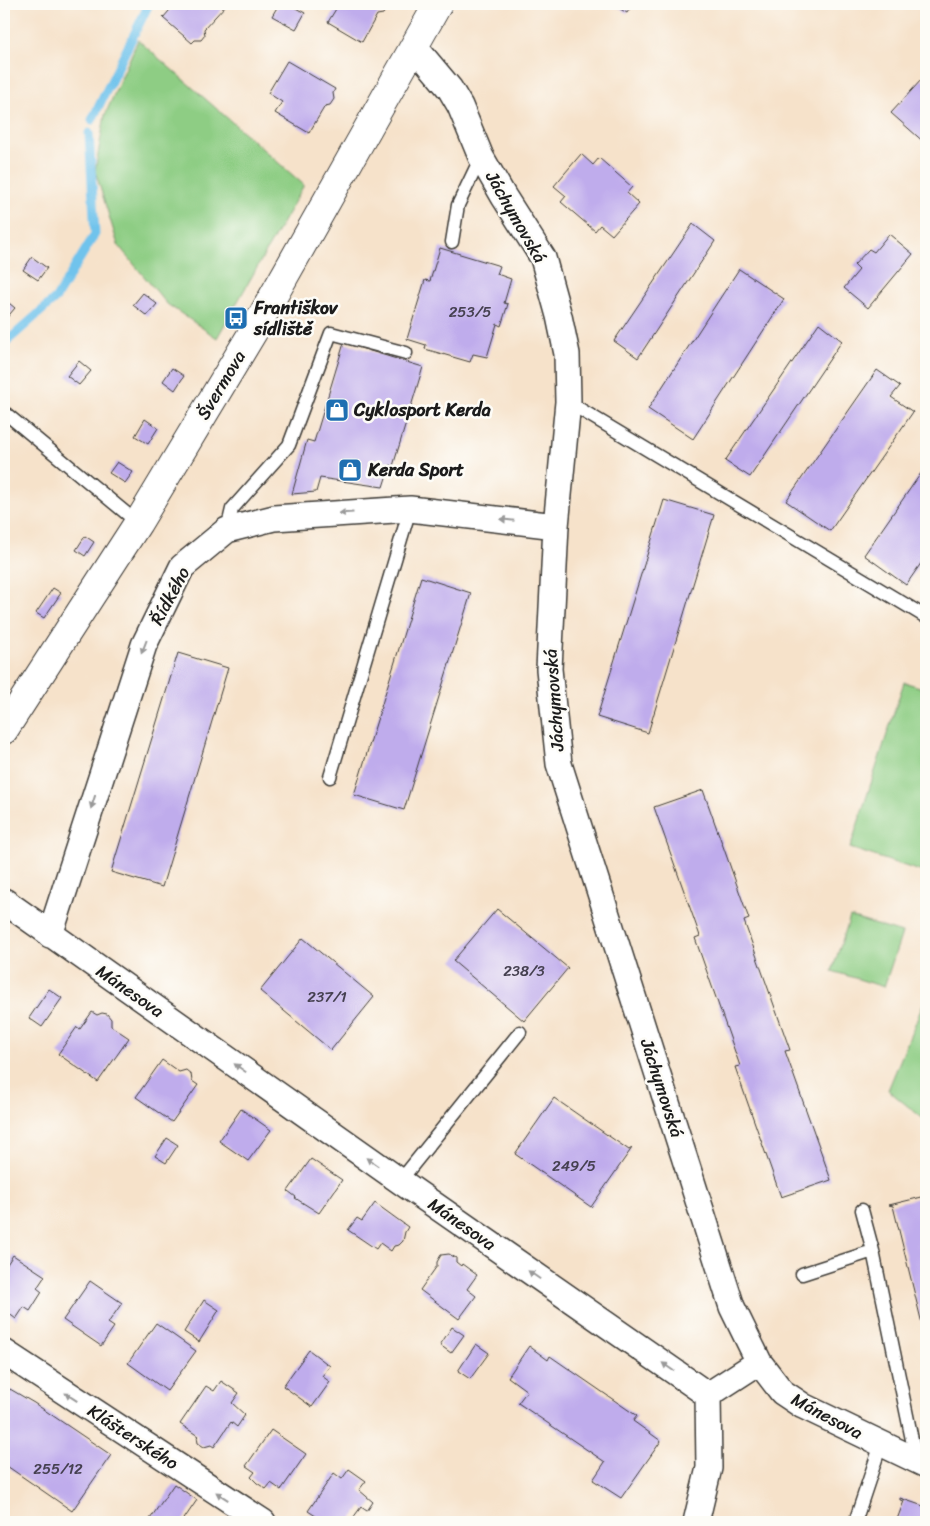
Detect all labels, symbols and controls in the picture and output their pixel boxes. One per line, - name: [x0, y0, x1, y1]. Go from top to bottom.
- street label: Jáchymovská: [476, 164, 555, 269]
- place label: Františkov sídliště: [253, 292, 339, 345]
- house number: 253/5: [449, 299, 491, 325]
- bus stop icon: Františkov sídliště: [223, 305, 249, 331]
- street label: Švermova: [188, 344, 254, 426]
- place label: Cyklosport Kerda: [353, 394, 491, 426]
- shop icon: Cyklosport Kerda: [324, 397, 350, 423]
- place label: Kerda Sport: [367, 454, 464, 486]
- shop icon: Kerda Sport: [337, 457, 363, 483]
- one-way arrow: [337, 509, 353, 517]
- one-way arrow: [499, 516, 515, 524]
- street label: Řídkého: [141, 561, 199, 631]
- one-way arrow: [140, 640, 148, 655]
- street label: Jáchymovská: [534, 648, 574, 753]
- one-way arrow: [89, 794, 97, 809]
- street label: Mánesova: [89, 956, 171, 1026]
- house number: 238/3: [503, 958, 545, 984]
- house number: 237/1: [307, 984, 347, 1010]
- street label: Jáchymovská: [631, 1033, 693, 1142]
- one-way arrow: [234, 1062, 247, 1073]
- house number: 249/5: [552, 1153, 596, 1179]
- one-way arrow: [365, 1157, 379, 1167]
- street label: Mánesova: [421, 1189, 503, 1259]
- one-way arrow: [528, 1270, 541, 1279]
- one-way arrow: [661, 1362, 675, 1372]
- street label: Mánesova: [785, 1384, 869, 1448]
- one-way arrow: [65, 1392, 78, 1402]
- street label: Klášterského: [81, 1395, 185, 1479]
- house number: 255/12: [33, 1456, 83, 1482]
- one-way arrow: [215, 1491, 229, 1500]

